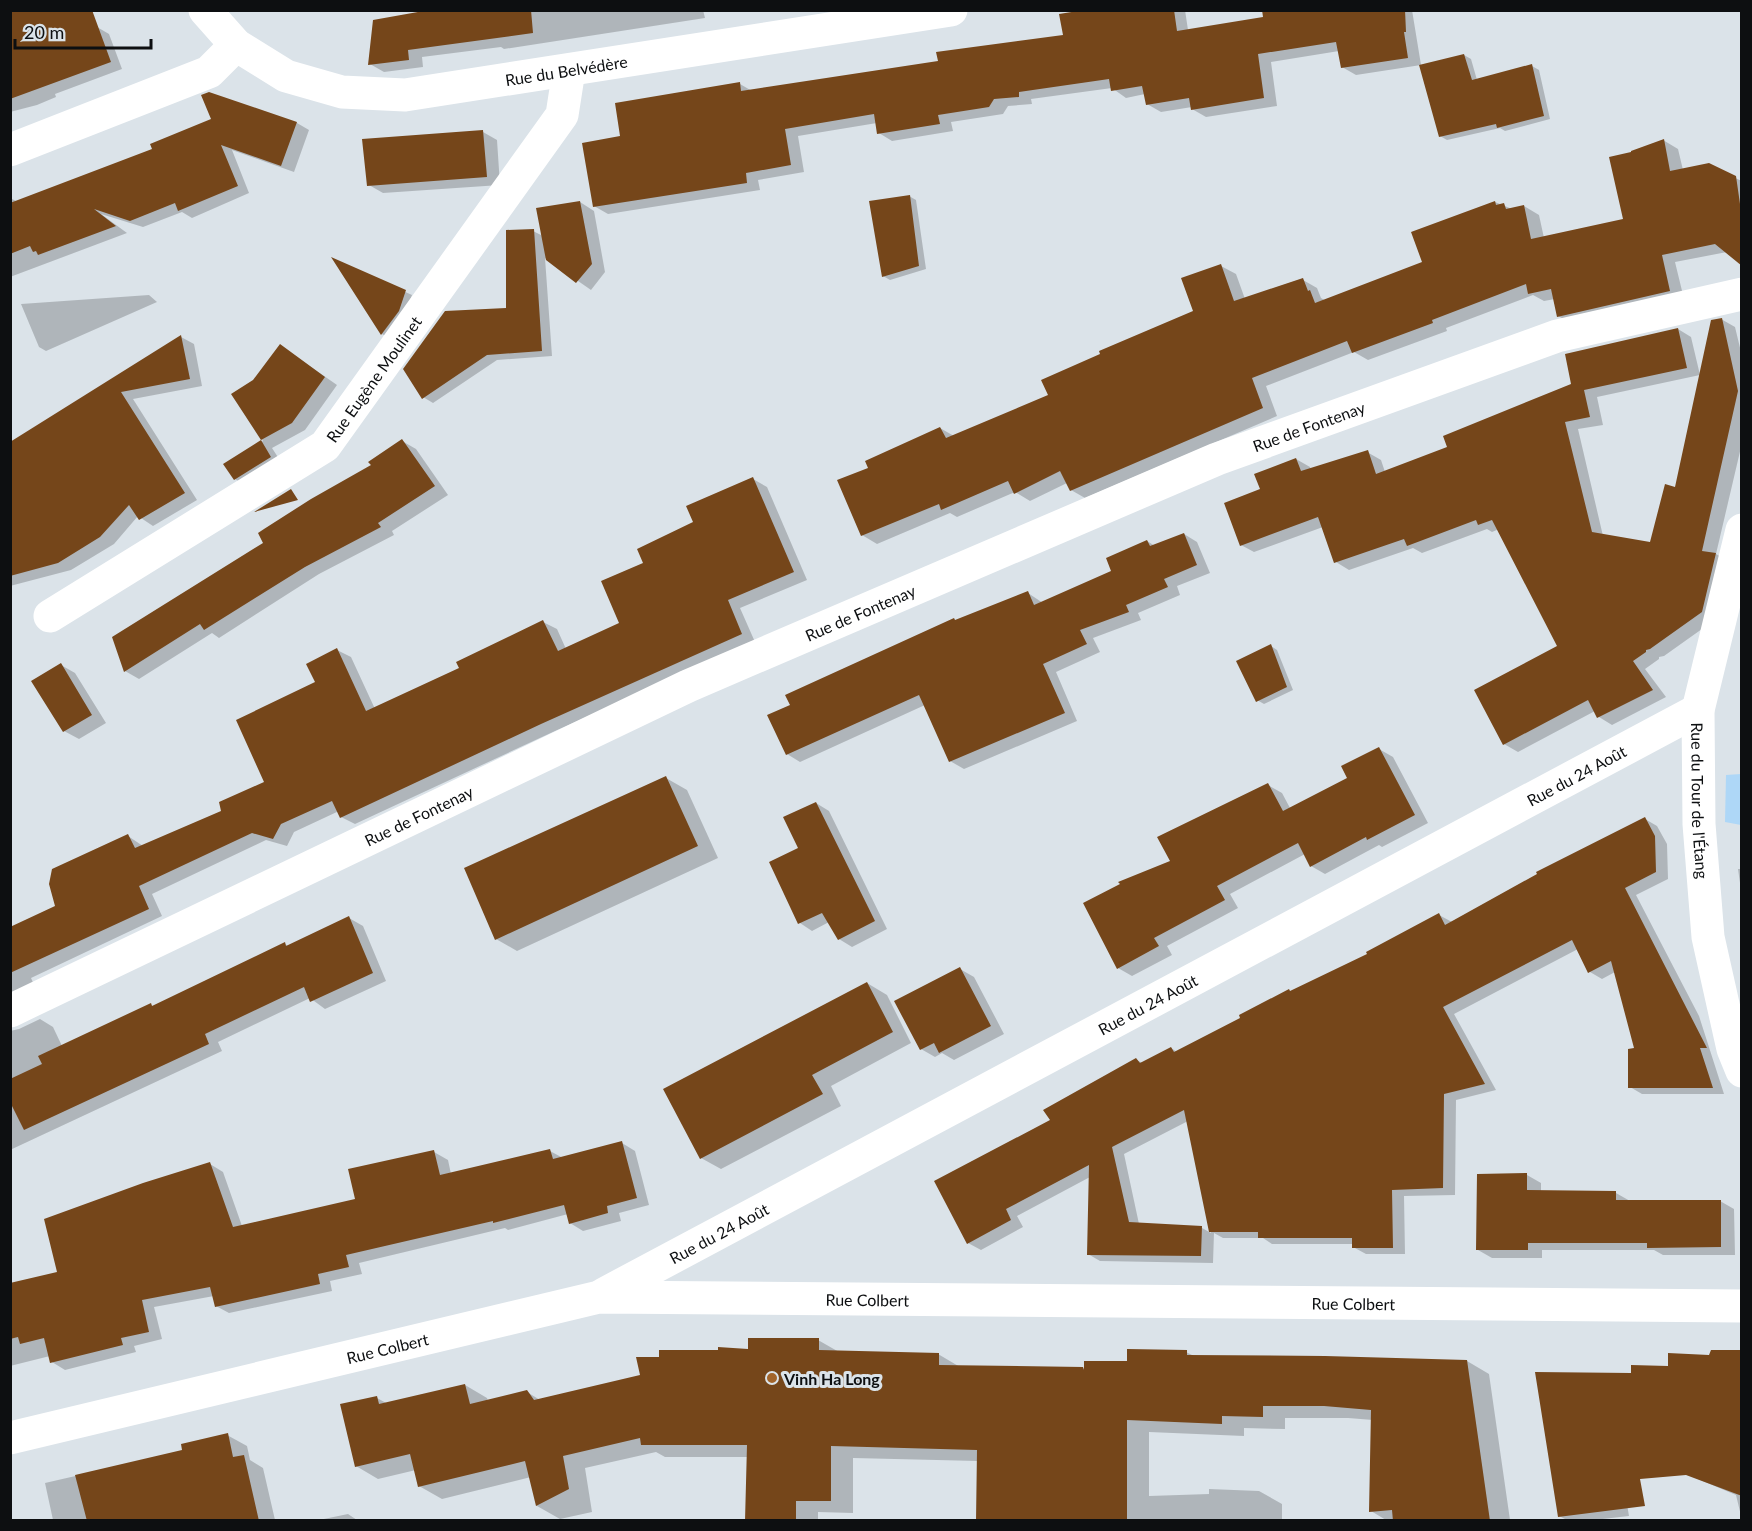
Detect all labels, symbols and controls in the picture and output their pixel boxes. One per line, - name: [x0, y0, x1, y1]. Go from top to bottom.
- scale bar: [15, 12, 152, 50]
- text: 20 m: [24, 21, 64, 43]
- street label: Rue du Belvédère: [504, 51, 629, 89]
- street label: Rue Eugène Moulinet: [322, 312, 425, 445]
- street label: Rue de Fontenay: [1250, 397, 1368, 455]
- street label: Rue de Fontenay: [802, 580, 919, 644]
- street label: Rue du Tour de l'Étang: [1689, 722, 1713, 879]
- street label: Rue du 24 Août: [1523, 741, 1629, 809]
- street label: Rue de Fontenay: [361, 781, 477, 849]
- street label: Rue du 24 Août: [1095, 970, 1200, 1038]
- street label: Rue du 24 Août: [666, 1198, 772, 1267]
- street label: Rue Colbert: [825, 1289, 909, 1309]
- street label: Rue Colbert: [1311, 1293, 1395, 1313]
- street label: Rue Colbert: [344, 1329, 430, 1367]
- place label: Vinh Ha Long: [783, 1369, 880, 1388]
- marker: Vinh Ha Long: [765, 1371, 779, 1385]

